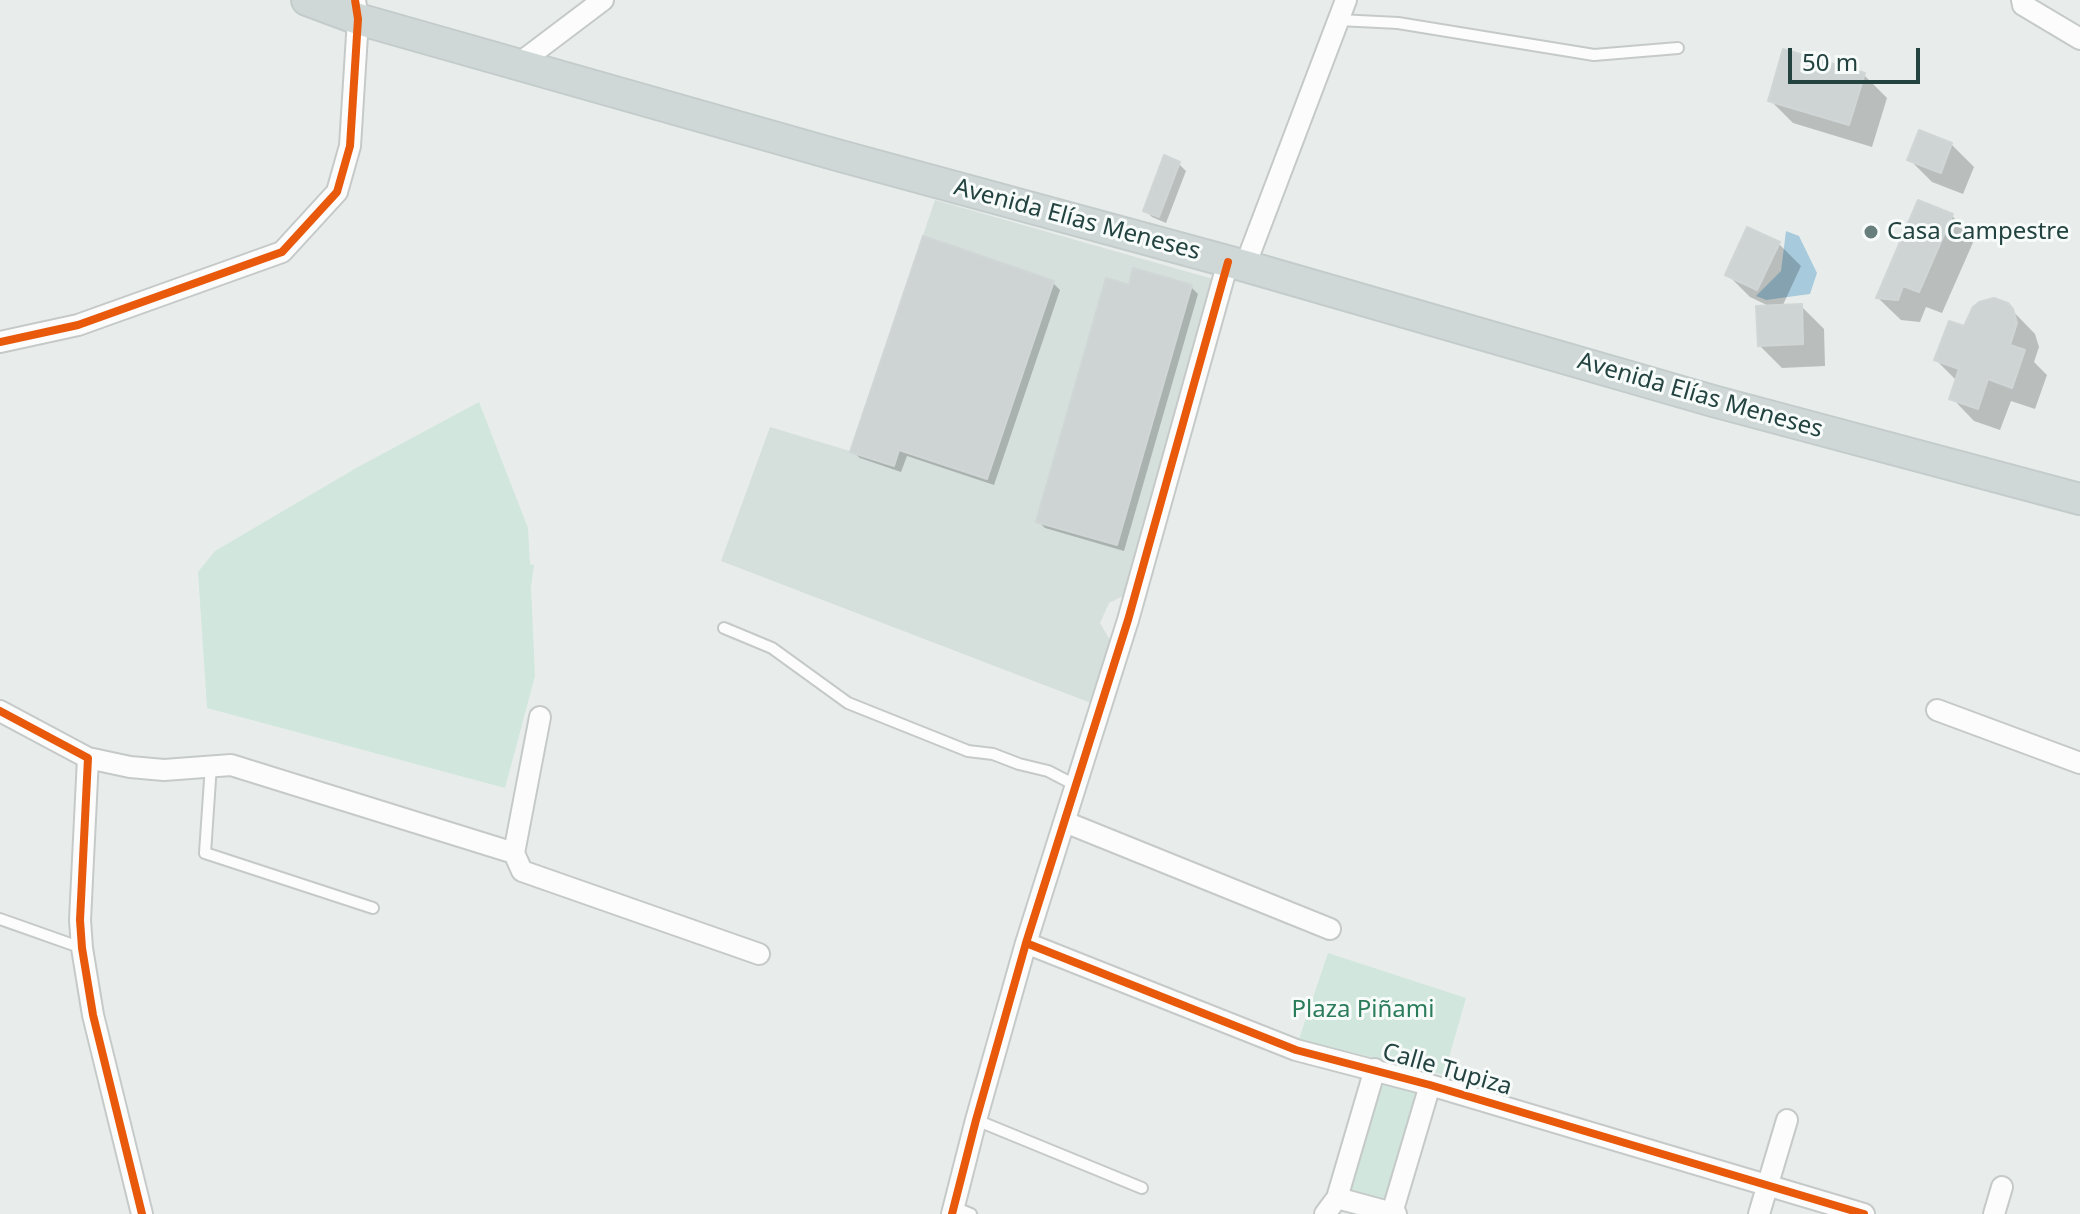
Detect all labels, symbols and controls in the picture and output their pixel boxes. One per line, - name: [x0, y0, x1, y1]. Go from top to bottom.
- scale bar: [1792, 32, 1924, 82]
- text: 50 m: [1802, 45, 1858, 78]
- street label: Avenida Elías Meneses: [951, 173, 1203, 267]
- place label: Casa Campestre: [1887, 218, 2069, 246]
- marker: Casa Campestre: [1862, 223, 1880, 241]
- street label: Avenida Elías Meneses: [1574, 347, 1826, 445]
- park label: Plaza Piñami: [1292, 996, 1434, 1024]
- street label: Calle Tupiza: [1379, 1038, 1515, 1102]

